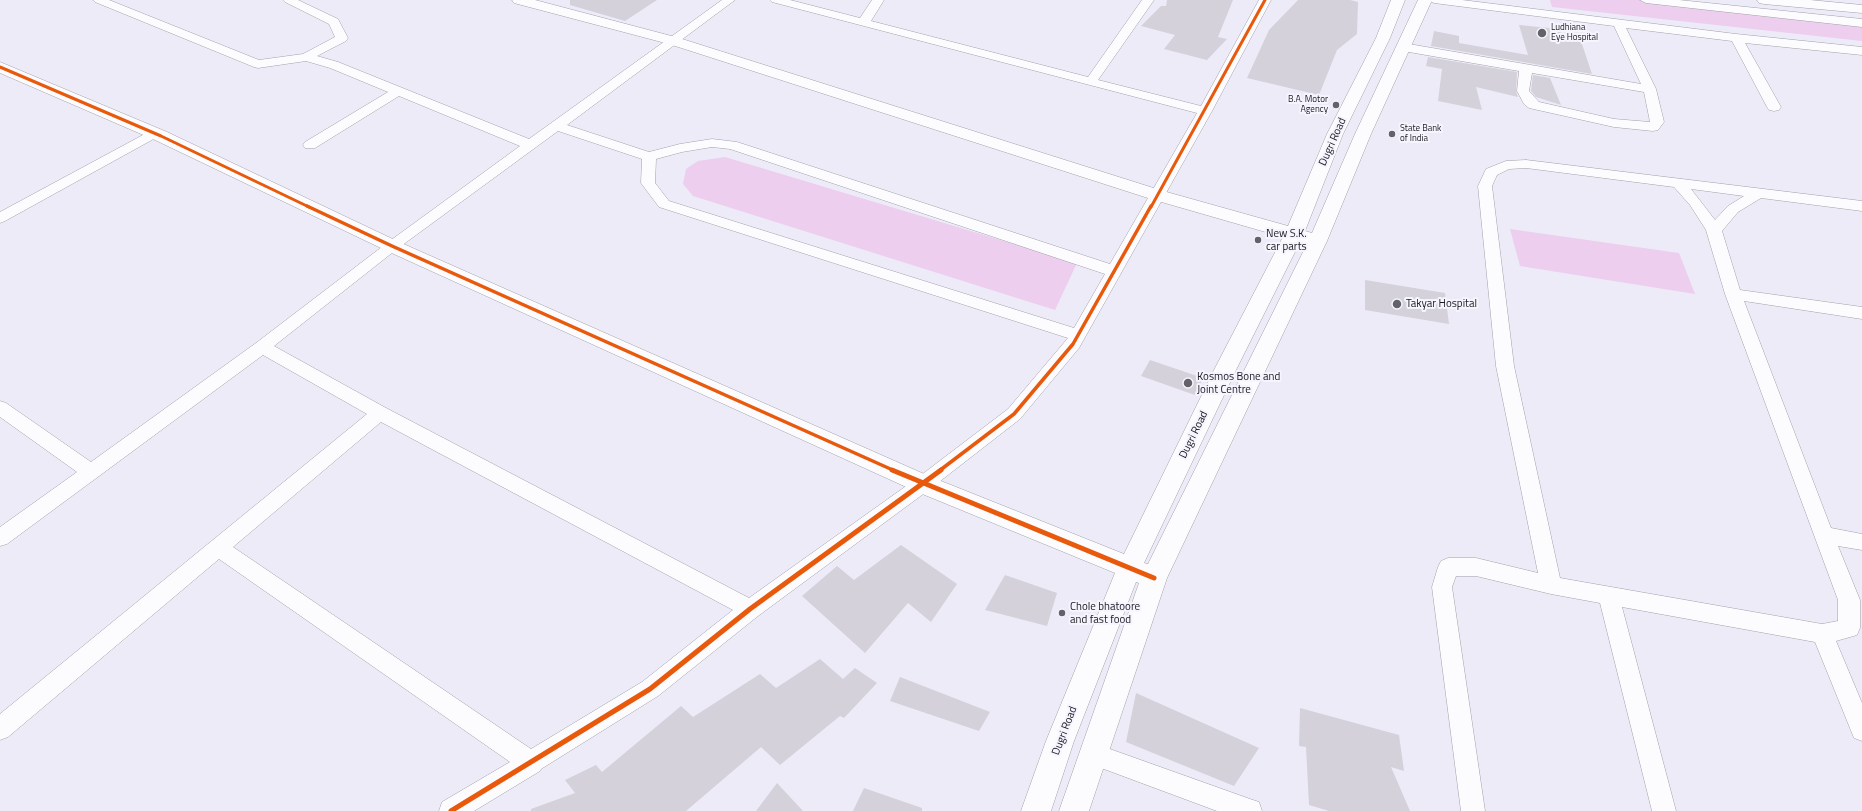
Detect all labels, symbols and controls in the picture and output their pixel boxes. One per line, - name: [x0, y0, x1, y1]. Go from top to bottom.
- place label: Ludhiana Eye Hospital: [1551, 23, 1598, 44]
- marker: Ludhiana Eye Hospital: [1536, 27, 1548, 39]
- place label: B.A. Motor Agency: [1288, 95, 1328, 116]
- marker: B.A. Motor Agency: [1331, 100, 1341, 110]
- street label: Dugri Road: [1317, 116, 1349, 168]
- place label: State Bank of India: [1400, 124, 1441, 145]
- marker: State Bank of India: [1387, 129, 1397, 139]
- place label: New S.K. car parts: [1266, 227, 1307, 253]
- marker: New S.K. car parts: [1253, 235, 1263, 245]
- place label: Takyar Hospital: [1406, 297, 1477, 311]
- marker: Takyar Hospital: [1391, 298, 1403, 310]
- place label: Kosmos Bone and Joint Centre: [1197, 370, 1280, 396]
- marker: Kosmos Bone and Joint Centre: [1182, 377, 1194, 389]
- street label: Dugri Road: [1177, 409, 1211, 461]
- place label: Chole bhatoore and fast food: [1070, 600, 1140, 626]
- marker: Chole bhatoore and fast food: [1057, 608, 1067, 618]
- street label: Dugri Road: [1050, 705, 1080, 757]

